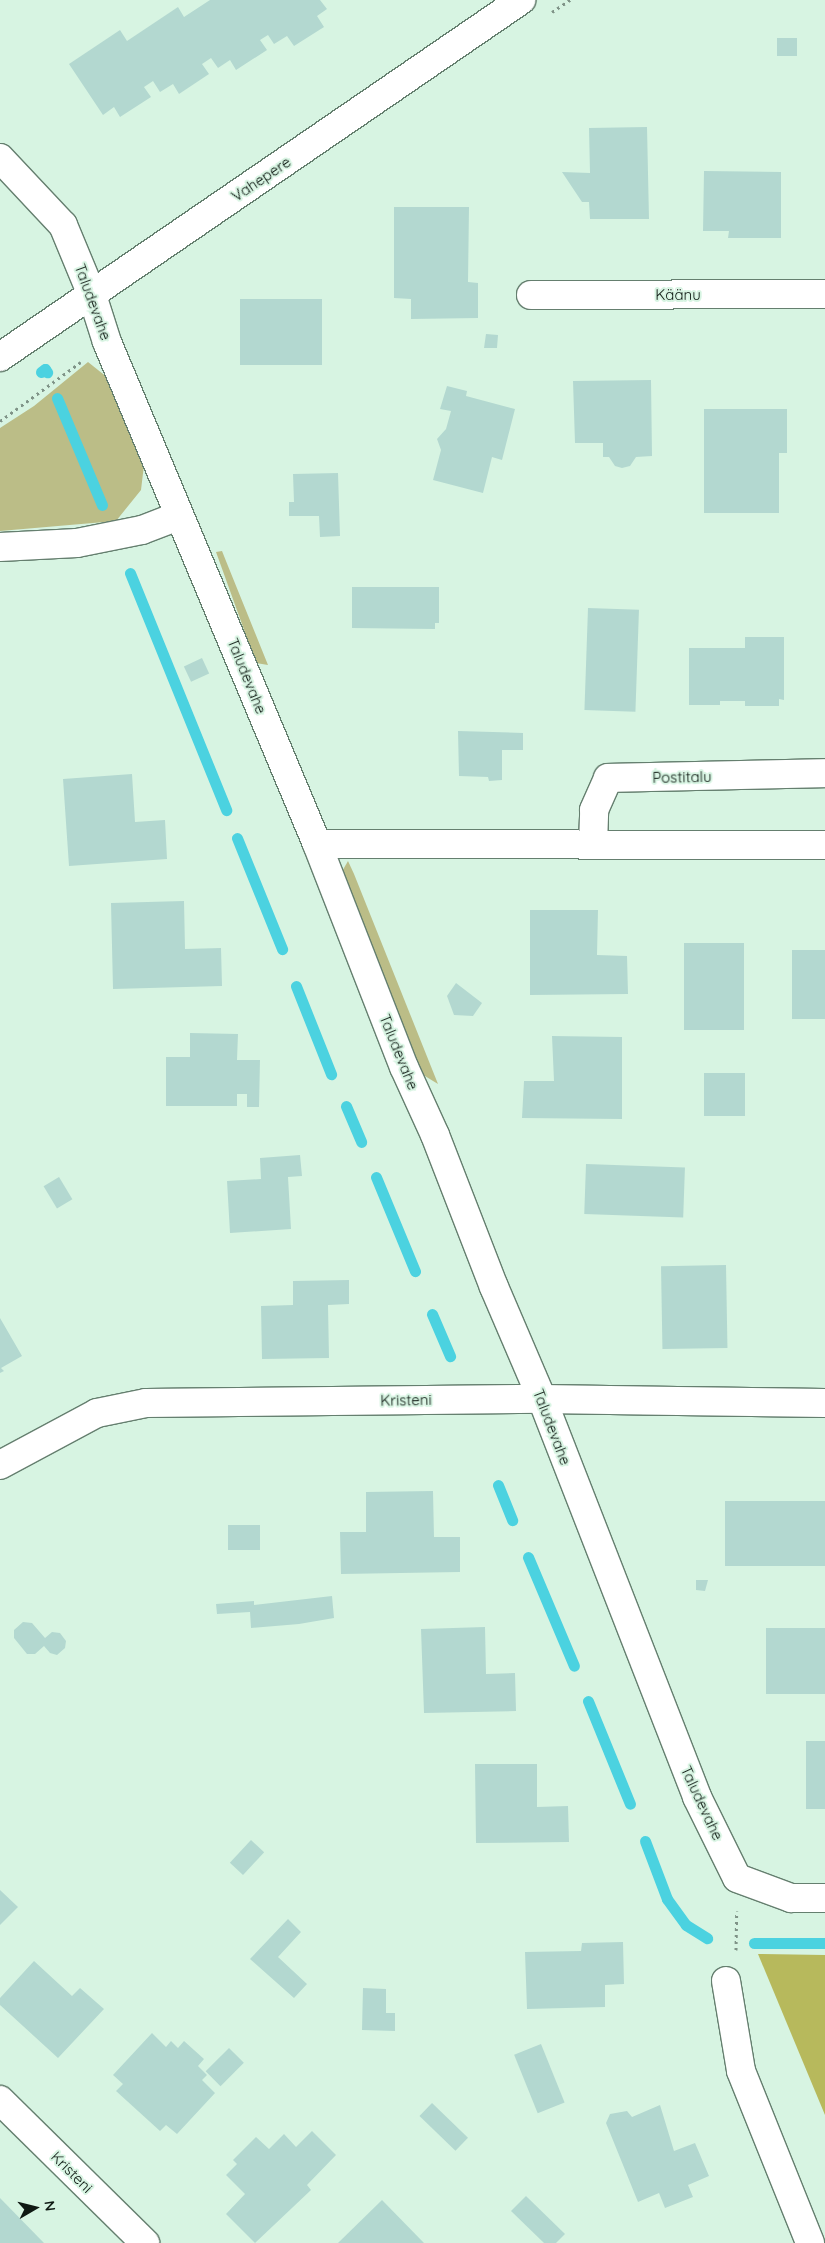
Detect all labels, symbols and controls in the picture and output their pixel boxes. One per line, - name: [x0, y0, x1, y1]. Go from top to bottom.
- street label: Vahepere: [228, 153, 294, 205]
- street label: Taludevahe: [71, 261, 115, 343]
- street label: Käänu: [655, 286, 701, 304]
- street label: Taludevahe: [224, 636, 270, 716]
- street label: Postitalu: [652, 767, 712, 787]
- street label: Taludevahe: [376, 1012, 422, 1092]
- street label: Taludevahe: [529, 1386, 575, 1468]
- street label: Kristeni: [380, 1391, 432, 1409]
- street label: Taludevahe: [677, 1763, 727, 1843]
- street label: Kristeni: [47, 2147, 97, 2197]
- north arrow: [10, 2183, 60, 2233]
- text: N: [40, 2200, 59, 2212]

